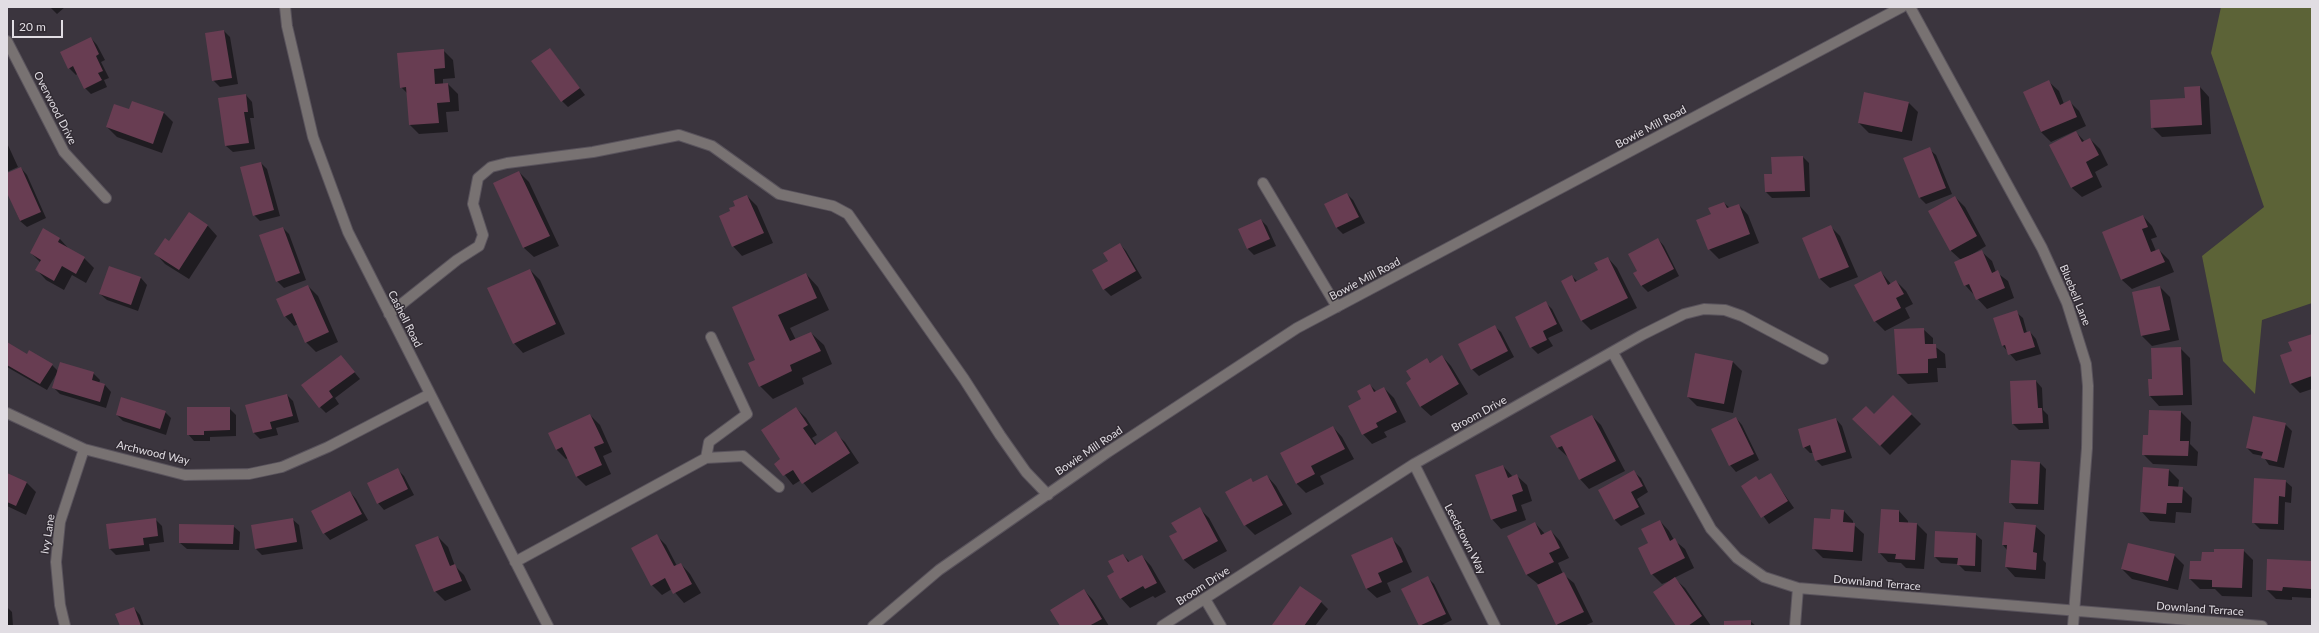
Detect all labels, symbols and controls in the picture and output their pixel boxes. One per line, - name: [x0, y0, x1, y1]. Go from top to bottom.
- scale bar: [14, 12, 65, 38]
- text: 20 m: [19, 19, 46, 34]
- street label: Overwood Drive: [31, 69, 79, 147]
- street label: Bowie Mill Road: [1613, 103, 1689, 151]
- street label: Bowie Mill Road: [1327, 255, 1403, 303]
- street label: Bluebell Lane: [2057, 263, 2093, 327]
- street label: Cashell Road: [385, 288, 425, 350]
- street label: Broom Drive: [1449, 393, 1509, 435]
- street label: Bowie Mill Road: [1053, 424, 1125, 478]
- street label: Archwood Way: [115, 438, 191, 468]
- street label: Leedstown Way: [1442, 502, 1488, 576]
- street label: Ivy Lane: [38, 513, 58, 555]
- street label: Broom Drive: [1174, 564, 1232, 608]
- street label: Downland Terrace: [1833, 573, 1921, 593]
- street label: Downland Terrace: [2156, 599, 2244, 619]

